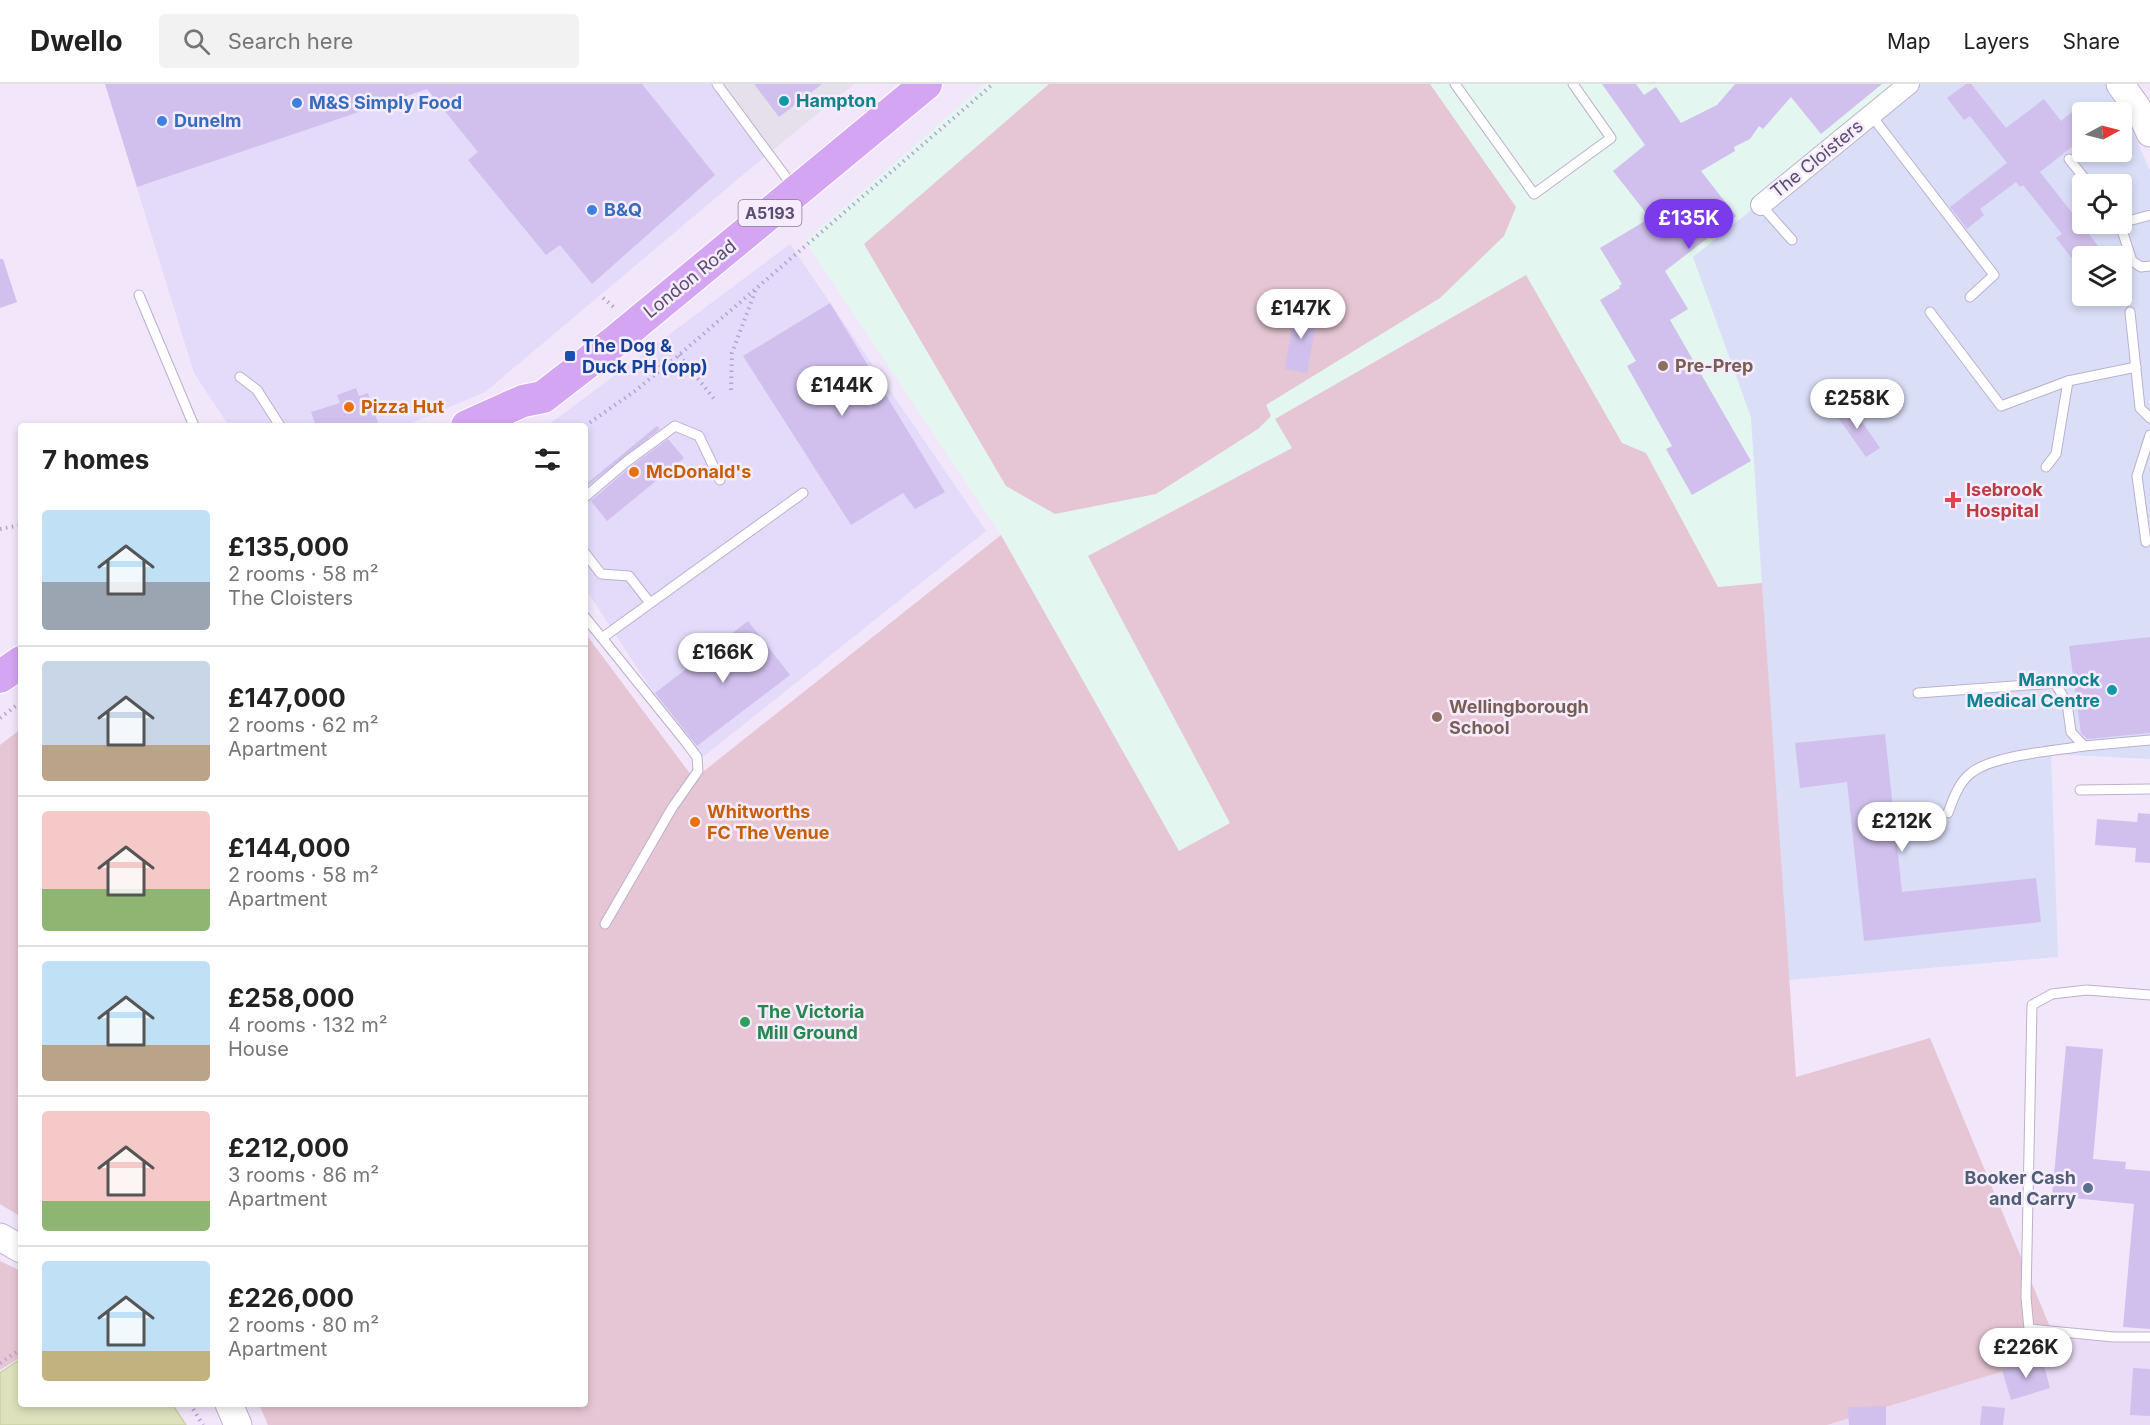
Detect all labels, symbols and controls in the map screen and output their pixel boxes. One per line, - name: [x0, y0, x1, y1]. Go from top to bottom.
- search box: [159, 14, 579, 68]
- text: Dwello: [30, 24, 123, 58]
- icon: search: [180, 25, 213, 58]
- text: Search here: [228, 28, 353, 54]
- text: Map: [1887, 29, 1931, 54]
- text: Layers: [1964, 29, 2030, 54]
- text: Share: [2063, 29, 2120, 54]
- place label: Hampton: [796, 90, 876, 111]
- place label: M&S Simply Food: [309, 92, 462, 113]
- marker: Hampton: [777, 94, 791, 108]
- marker: M&S Simply Food: [290, 96, 304, 110]
- north arrow: [2072, 102, 2132, 162]
- map controls: [2072, 102, 2132, 306]
- place label: Dunelm: [174, 110, 241, 131]
- marker: Dunelm: [155, 114, 169, 128]
- street label: The Cloisters: [1766, 115, 1867, 202]
- button: locate: [2072, 174, 2132, 234]
- place label: B&Q: [604, 199, 642, 220]
- pin: £135K: [1647, 199, 1731, 250]
- road number: A5193: [738, 200, 802, 226]
- marker: B&Q: [585, 203, 599, 217]
- text: £135K: [1658, 206, 1720, 230]
- street label: London Road: [639, 235, 740, 322]
- button: layers: [2072, 246, 2132, 306]
- pin: £147K: [1259, 289, 1343, 340]
- text: £147K: [1271, 296, 1331, 320]
- place label: The Dog & Duck PH (opp): [582, 335, 708, 377]
- marker: The Dog & Duck PH (opp): [563, 349, 577, 363]
- place label: Pre-Prep: [1675, 355, 1753, 376]
- marker: Pre-Prep: [1656, 359, 1670, 373]
- pin: £144K: [800, 366, 884, 417]
- text: £144K: [811, 373, 873, 397]
- pin: £258K: [1815, 379, 1899, 430]
- text: £258K: [1824, 386, 1890, 410]
- place label: Pizza Hut: [361, 396, 445, 417]
- marker: Pizza Hut: [342, 400, 356, 414]
- icon: filters: [531, 443, 564, 476]
- text: 7 homes: [42, 444, 149, 475]
- place label: McDonald's: [646, 461, 751, 482]
- marker: McDonald's: [627, 465, 641, 479]
- place label: Isebrook Hospital: [1966, 479, 2043, 521]
- marker: Isebrook Hospital: [1944, 491, 1962, 509]
- text: £135,000: [228, 531, 349, 562]
- icon: home: [90, 534, 162, 606]
- text: 2 rooms · 58 m²: [228, 562, 379, 586]
- text: The Cloisters: [228, 586, 353, 610]
- pin: £166K: [681, 633, 765, 684]
- text: £166K: [692, 640, 754, 664]
- place label: Mannock Medical Centre: [1966, 669, 2101, 711]
- text: £147,000: [228, 682, 346, 713]
- marker: Mannock Medical Centre: [2105, 683, 2119, 697]
- icon: home: [90, 685, 162, 757]
- place label: Wellingborough School: [1449, 696, 1589, 738]
- marker: Wellingborough School: [1430, 710, 1444, 724]
- text: 2 rooms · 62 m²: [228, 713, 379, 737]
- text: Apartment: [228, 737, 327, 761]
- place label: Whitworths FC The Venue: [707, 801, 830, 843]
- pin: £212K: [1860, 802, 1944, 853]
- text: £212K: [1872, 809, 1932, 833]
- marker: Whitworths FC The Venue: [688, 815, 702, 829]
- text: £144,000: [228, 832, 351, 863]
- icon: home: [90, 835, 162, 907]
- text: 2 rooms · 58 m²: [228, 863, 379, 887]
- text: Apartment: [228, 887, 327, 911]
- text: £258,000: [228, 982, 355, 1013]
- icon: home: [90, 985, 162, 1057]
- place label: The Victoria Mill Ground: [757, 1001, 864, 1043]
- text: 4 rooms · 132 m²: [228, 1013, 387, 1037]
- marker: The Victoria Mill Ground: [738, 1015, 752, 1029]
- text: House: [228, 1037, 289, 1061]
- text: £212,000: [228, 1132, 349, 1163]
- icon: home: [90, 1135, 162, 1207]
- text: 3 rooms · 86 m²: [228, 1163, 379, 1187]
- place label: Booker Cash and Carry: [1965, 1167, 2076, 1209]
- marker: Booker Cash and Carry: [2081, 1181, 2095, 1195]
- text: Apartment: [228, 1187, 327, 1211]
- text: £226,000: [228, 1282, 354, 1313]
- icon: home: [90, 1285, 162, 1357]
- text: 2 rooms · 80 m²: [228, 1313, 379, 1337]
- pin: £226K: [1984, 1328, 2068, 1379]
- text: £226K: [1993, 1335, 2059, 1359]
- text: Apartment: [228, 1337, 327, 1361]

